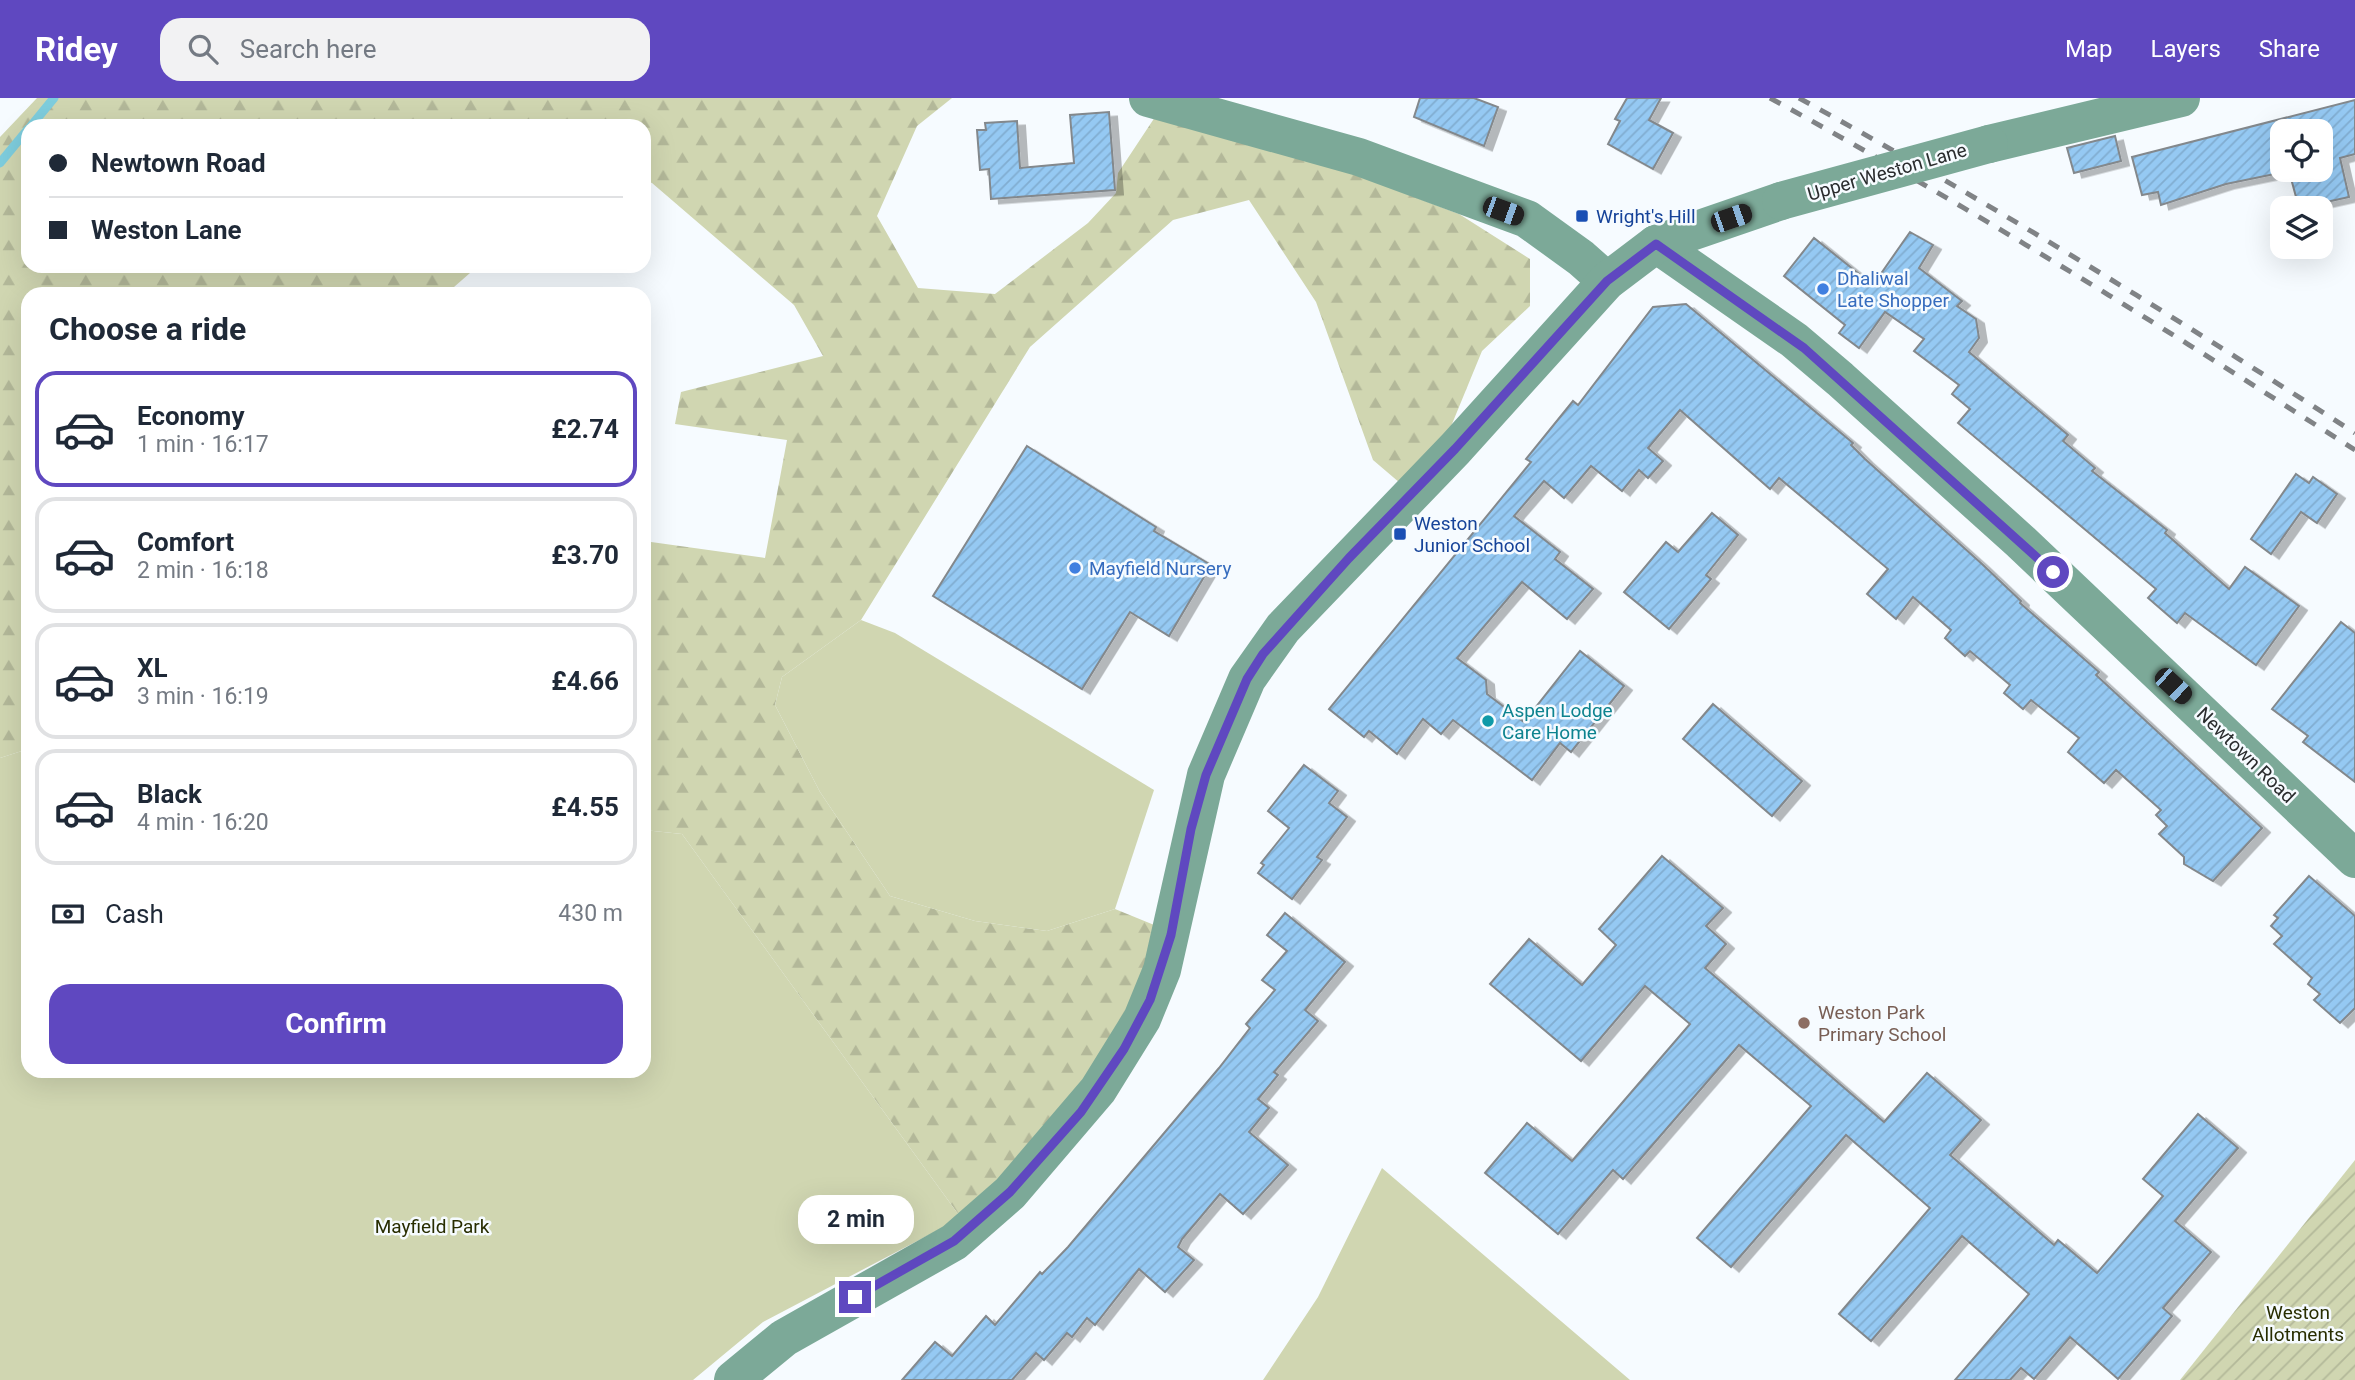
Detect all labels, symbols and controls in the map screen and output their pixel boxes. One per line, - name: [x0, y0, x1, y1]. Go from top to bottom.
- search box: [160, 18, 650, 81]
- text: Ridey: [35, 30, 118, 69]
- icon: search: [184, 30, 222, 68]
- text: Search here: [240, 34, 376, 64]
- text: Map: [2065, 35, 2113, 63]
- text: Layers: [2151, 35, 2221, 63]
- text: Share: [2259, 35, 2320, 63]
- map controls: [2270, 119, 2333, 259]
- button: locate: [2270, 119, 2333, 182]
- street label: Upper Weston Lane: [1805, 138, 1969, 206]
- text: Newtown Road: [91, 148, 266, 178]
- car: [1480, 194, 1527, 228]
- button: layers: [2270, 196, 2333, 259]
- car: [1708, 201, 1755, 235]
- place label: Wright's Hill: [1596, 205, 1696, 228]
- marker: Wright's Hill: [1574, 208, 1590, 224]
- text: Weston Lane: [91, 215, 242, 245]
- place label: Dhaliwal Late Shopper: [1837, 267, 1950, 312]
- marker: Dhaliwal Late Shopper: [1815, 281, 1831, 297]
- text: Choose a ride: [49, 310, 246, 348]
- icon: car: [53, 398, 116, 461]
- text: Economy: [137, 401, 244, 431]
- text: £2.74: [551, 414, 619, 444]
- text: 1 min · 16:17: [137, 431, 269, 458]
- place label: Weston Junior School: [1414, 512, 1530, 557]
- icon: car: [53, 524, 116, 587]
- marker: Weston Junior School: [1392, 526, 1408, 542]
- text: Comfort: [137, 527, 234, 557]
- text: £3.70: [551, 540, 619, 570]
- route start: [2037, 556, 2069, 588]
- text: 2 min · 16:18: [137, 557, 269, 584]
- place label: Mayfield Nursery: [1089, 557, 1231, 580]
- marker: Mayfield Nursery: [1067, 560, 1083, 576]
- icon: car: [53, 650, 116, 713]
- text: XL: [137, 653, 168, 683]
- car: [2151, 664, 2196, 708]
- text: £4.66: [551, 666, 619, 696]
- text: 3 min · 16:19: [137, 683, 269, 710]
- place label: Aspen Lodge Care Home: [1502, 699, 1613, 744]
- street label: Newtown Road: [2192, 702, 2300, 808]
- marker: Aspen Lodge Care Home: [1480, 713, 1496, 729]
- icon: car: [53, 776, 116, 839]
- text: Black: [137, 779, 202, 809]
- text: £4.55: [551, 792, 619, 822]
- text: 4 min · 16:20: [137, 809, 269, 836]
- icon: cash: [49, 895, 87, 933]
- text: Cash: [105, 899, 164, 929]
- text: 430 m: [558, 900, 623, 927]
- button: Confirm: [49, 984, 623, 1064]
- place label: Weston Park Primary School: [1818, 1001, 1946, 1046]
- marker: Weston Park Primary School: [1796, 1015, 1812, 1031]
- callout: 2 min: [797, 1196, 913, 1244]
- text: 2 min: [827, 1206, 885, 1233]
- park label: Mayfield Park: [375, 1215, 490, 1238]
- route end: [839, 1281, 871, 1313]
- park label: Weston Allotments: [2252, 1301, 2344, 1346]

